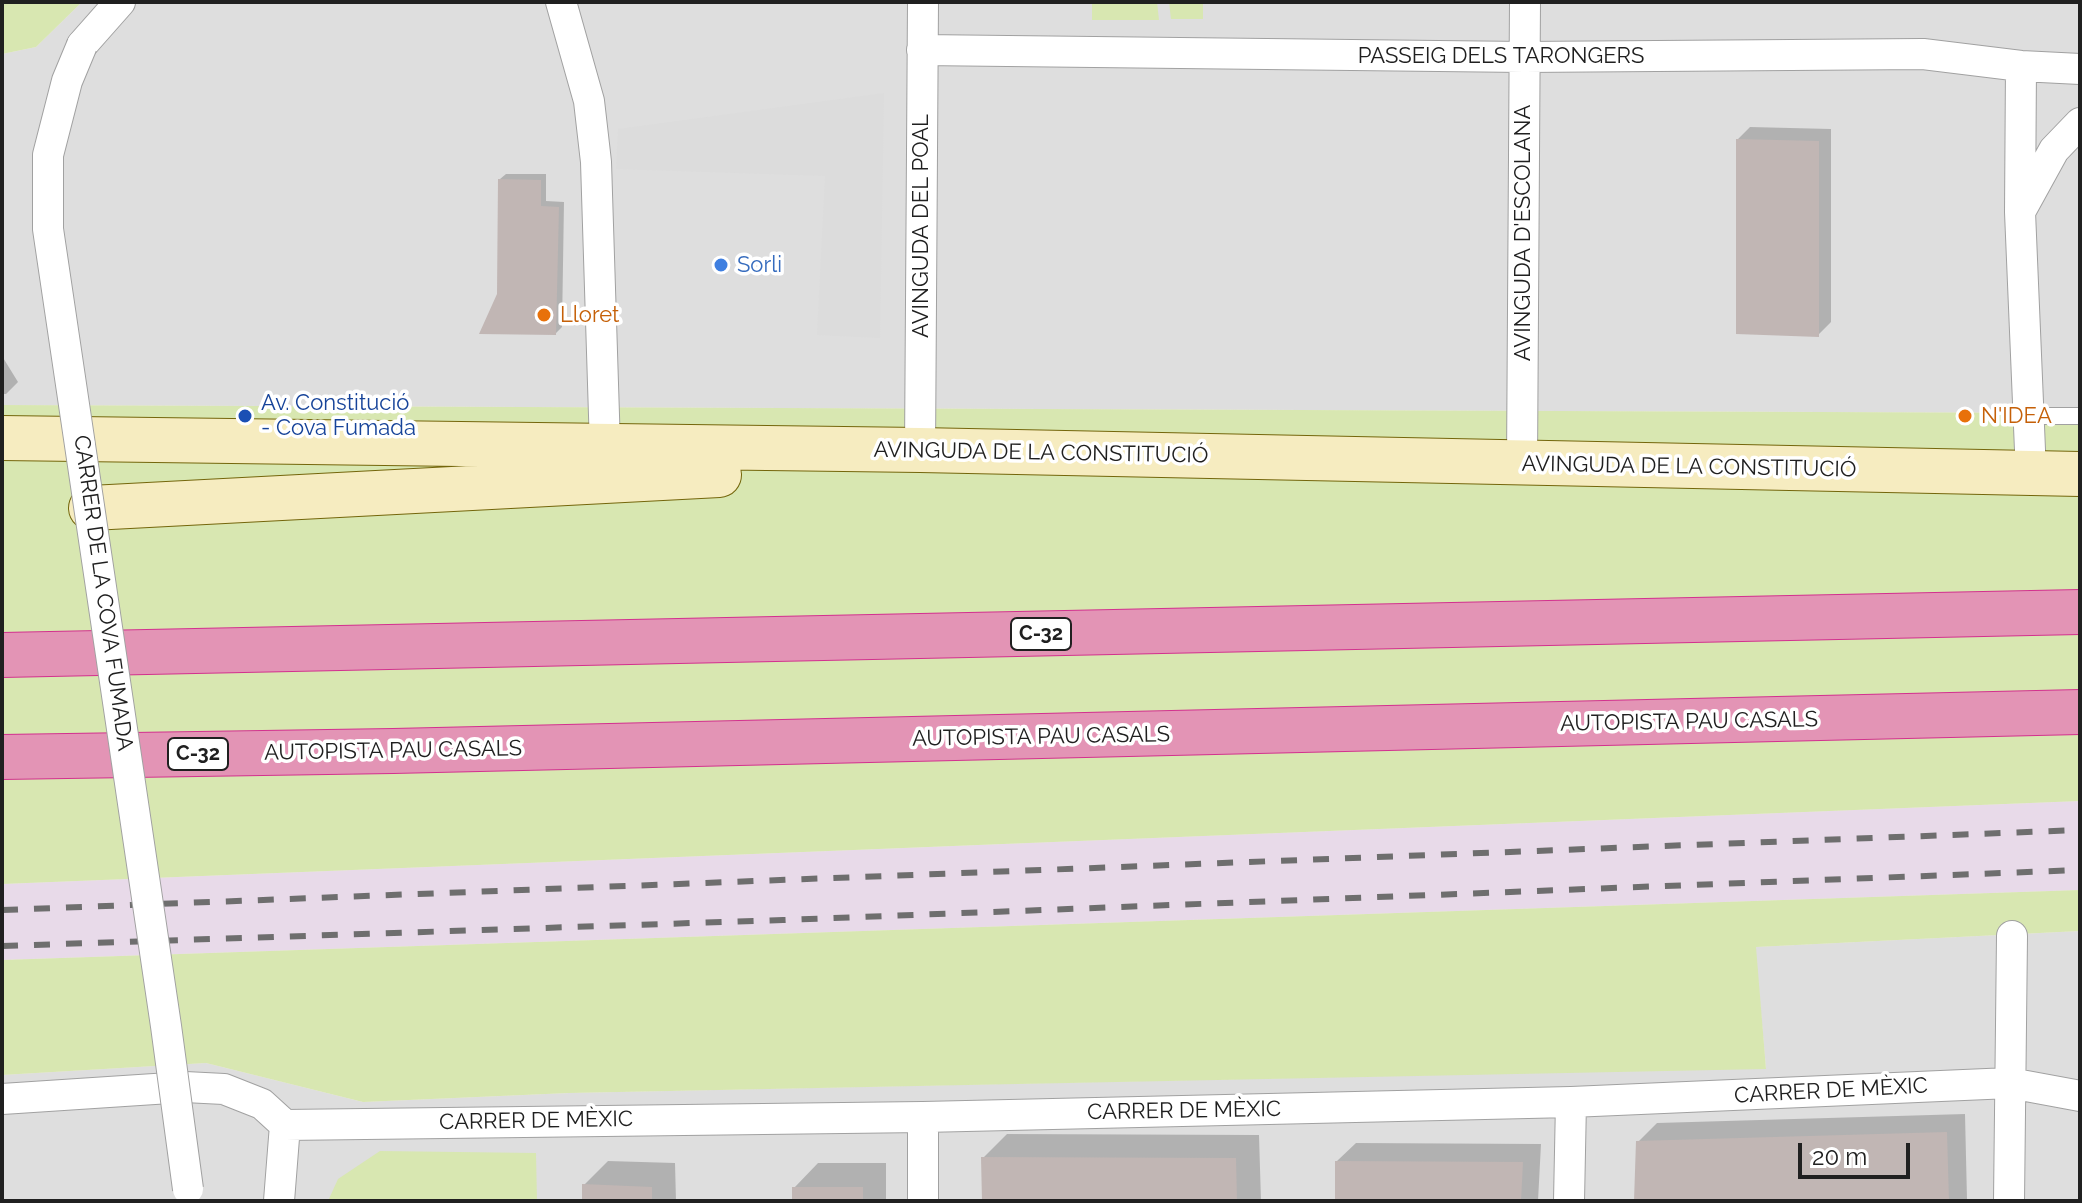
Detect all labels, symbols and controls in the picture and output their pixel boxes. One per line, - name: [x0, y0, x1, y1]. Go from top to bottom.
- street label: PASSEIG DELS TARONGERS: [1358, 43, 1644, 69]
- street label: AVINGUDA D'ESCOLANA: [1510, 105, 1536, 361]
- street label: AVINGUDA DEL POAL: [908, 114, 934, 338]
- place label: Sorli: [737, 252, 782, 278]
- marker: Sorli: [712, 256, 730, 274]
- place label: Lloret: [560, 302, 619, 328]
- marker: Lloret: [535, 306, 553, 324]
- place label: Av. Constitució - Cova Fumada: [261, 390, 416, 442]
- place label: N'IDEA: [1981, 403, 2052, 429]
- marker: Av. Constitució - Cova Fumada: [236, 407, 254, 425]
- marker: N'IDEA: [1956, 407, 1974, 425]
- street label: CARRER DE LA COVA FUMADA: [68, 433, 138, 753]
- street label: AVINGUDA DE LA CONSTITUCIÓ: [873, 437, 1209, 469]
- street label: AVINGUDA DE LA CONSTITUCIÓ: [1521, 451, 1857, 483]
- road number: C-32: [1011, 618, 1071, 650]
- street label: AUTOPISTA PAU CASALS: [1560, 707, 1818, 737]
- street label: AUTOPISTA PAU CASALS: [912, 722, 1170, 752]
- street label: AUTOPISTA PAU CASALS: [264, 736, 522, 766]
- road number: C-32: [168, 738, 228, 770]
- street label: CARRER DE MÈXIC: [1734, 1073, 1928, 1109]
- street label: CARRER DE MÈXIC: [1087, 1096, 1281, 1126]
- street label: CARRER DE MÈXIC: [439, 1106, 633, 1136]
- scale bar: [1802, 1127, 1914, 1177]
- text: 20 m: [1812, 1142, 1867, 1171]

